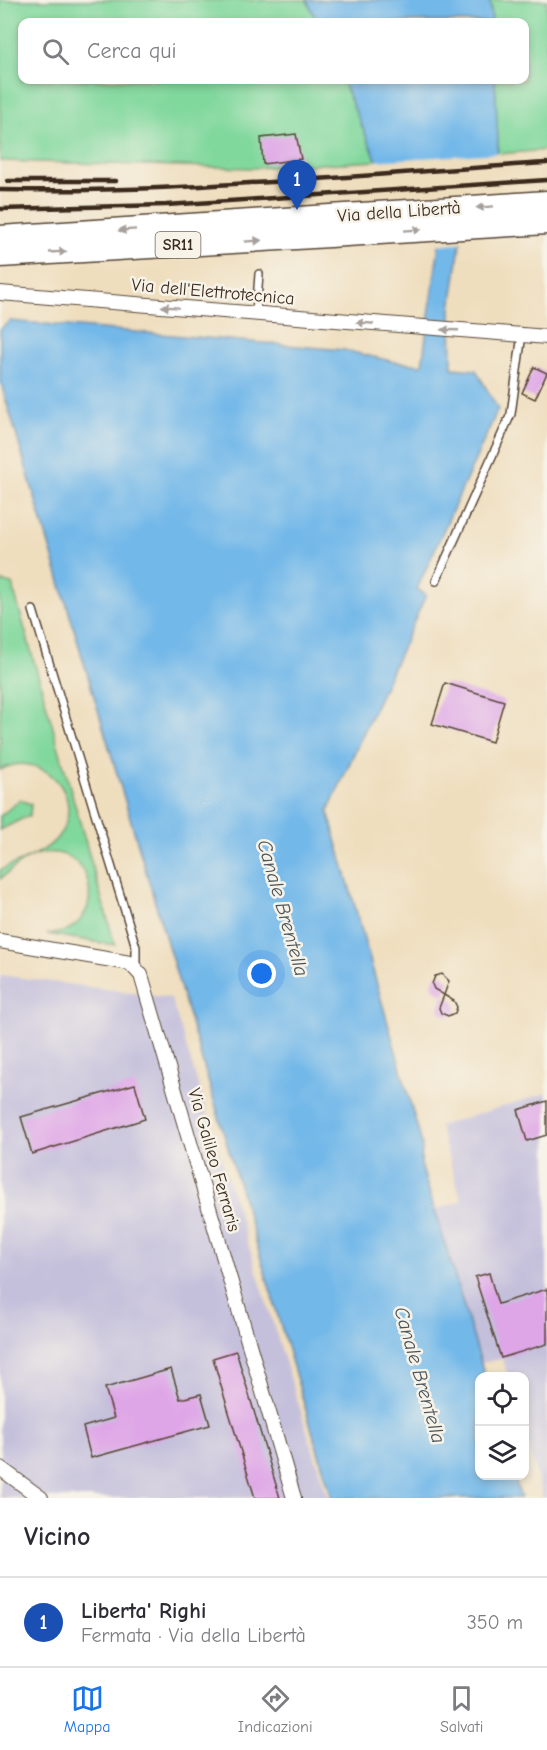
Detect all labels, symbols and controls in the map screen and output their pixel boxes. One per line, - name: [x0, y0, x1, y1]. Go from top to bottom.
- search box: [18, 18, 529, 84]
- icon: search: [39, 35, 72, 68]
- text: Cerca qui: [87, 38, 177, 64]
- pin: 1: [278, 160, 316, 210]
- street label: Via della Libertà: [337, 197, 461, 227]
- one-way arrow: [475, 202, 494, 211]
- one-way arrow: [117, 225, 136, 235]
- one-way arrow: [404, 226, 423, 235]
- road number: SR11: [156, 232, 201, 258]
- one-way arrow: [244, 236, 263, 245]
- one-way arrow: [49, 247, 68, 256]
- street label: Via dell'Elettrotecnica: [131, 274, 295, 310]
- one-way arrow: [161, 302, 180, 312]
- one-way arrow: [355, 318, 374, 328]
- one-way arrow: [441, 325, 460, 334]
- water label: Canale Brentella: [253, 837, 313, 979]
- your location: [247, 959, 276, 988]
- street label: Via Galileo Ferraris: [183, 1086, 245, 1234]
- water label: Canale Brentella: [390, 1304, 450, 1446]
- map controls: [475, 1372, 529, 1480]
- button: locate: [475, 1372, 529, 1426]
- button: layers: [475, 1426, 529, 1480]
- text: Vicino: [24, 1522, 90, 1552]
- text: Liberta' Righi: [81, 1598, 206, 1624]
- text: 1: [40, 1611, 47, 1634]
- text: 350 m: [467, 1611, 523, 1634]
- text: Fermata · Via della Libertà: [81, 1624, 306, 1647]
- tab: Mappa: [64, 1682, 111, 1736]
- tab: Indicazioni: [238, 1682, 313, 1736]
- tab: Salvati: [440, 1682, 483, 1736]

